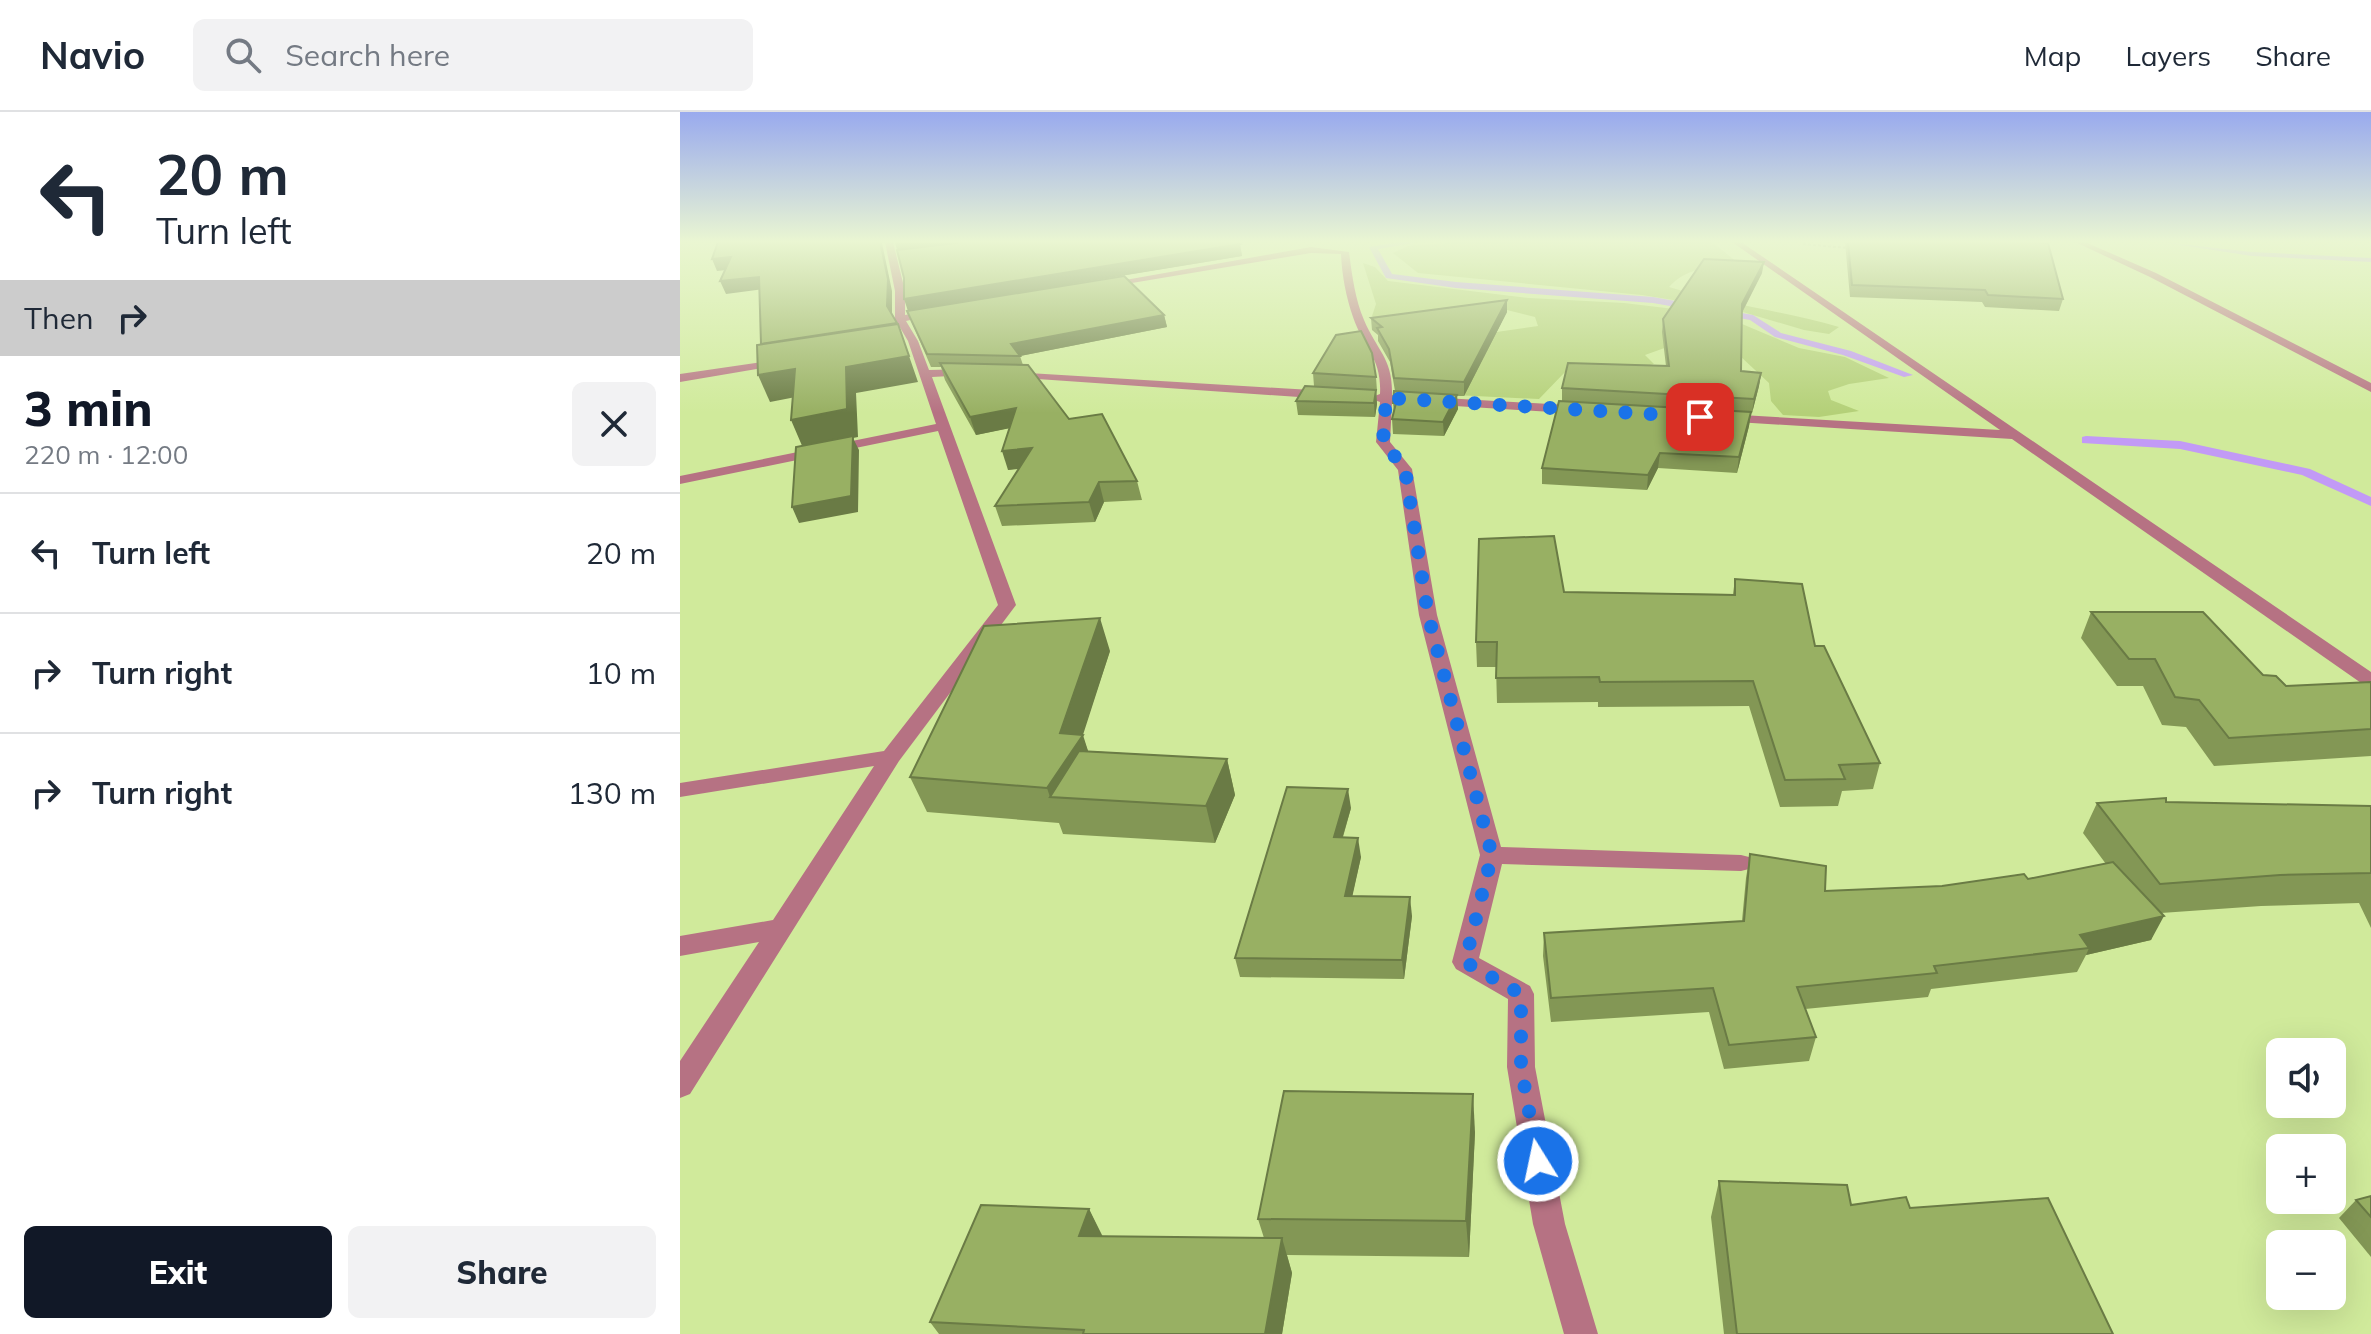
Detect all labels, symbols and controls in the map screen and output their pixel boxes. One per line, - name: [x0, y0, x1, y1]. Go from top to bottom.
- search box: [193, 19, 753, 91]
- text: Navio: [40, 31, 145, 79]
- icon: search: [221, 33, 265, 77]
- text: Search here: [285, 36, 450, 74]
- text: Map: [2024, 38, 2081, 73]
- text: Layers: [2125, 38, 2211, 73]
- text: Share: [2255, 38, 2331, 73]
- text: 20 m: [156, 139, 289, 209]
- icon: left: [24, 144, 128, 248]
- text: Turn left: [156, 208, 292, 253]
- icon: right: [110, 296, 154, 340]
- text: Then: [24, 299, 94, 337]
- text: 3 min: [24, 378, 153, 438]
- button: close: [572, 382, 656, 466]
- pin: [1666, 383, 1734, 451]
- icon: arrive: [1678, 395, 1722, 439]
- text: 220 m · 12:00: [24, 438, 188, 471]
- icon: left: [24, 531, 68, 575]
- text: Turn left: [92, 534, 210, 572]
- text: 20 m: [586, 534, 656, 572]
- icon: right: [24, 651, 68, 695]
- text: Turn right: [92, 654, 232, 692]
- text: 10 m: [586, 654, 656, 692]
- icon: right: [24, 771, 68, 815]
- text: Turn right: [92, 774, 232, 812]
- text: 130 m: [568, 774, 656, 812]
- map controls: [2266, 1038, 2346, 1310]
- button: sound: [2266, 1038, 2346, 1118]
- position arrow: [1496, 1119, 1580, 1203]
- button: +: [2266, 1134, 2346, 1214]
- button: Exit: [24, 1226, 332, 1318]
- button: Share: [348, 1226, 656, 1318]
- button: −: [2266, 1230, 2346, 1310]

